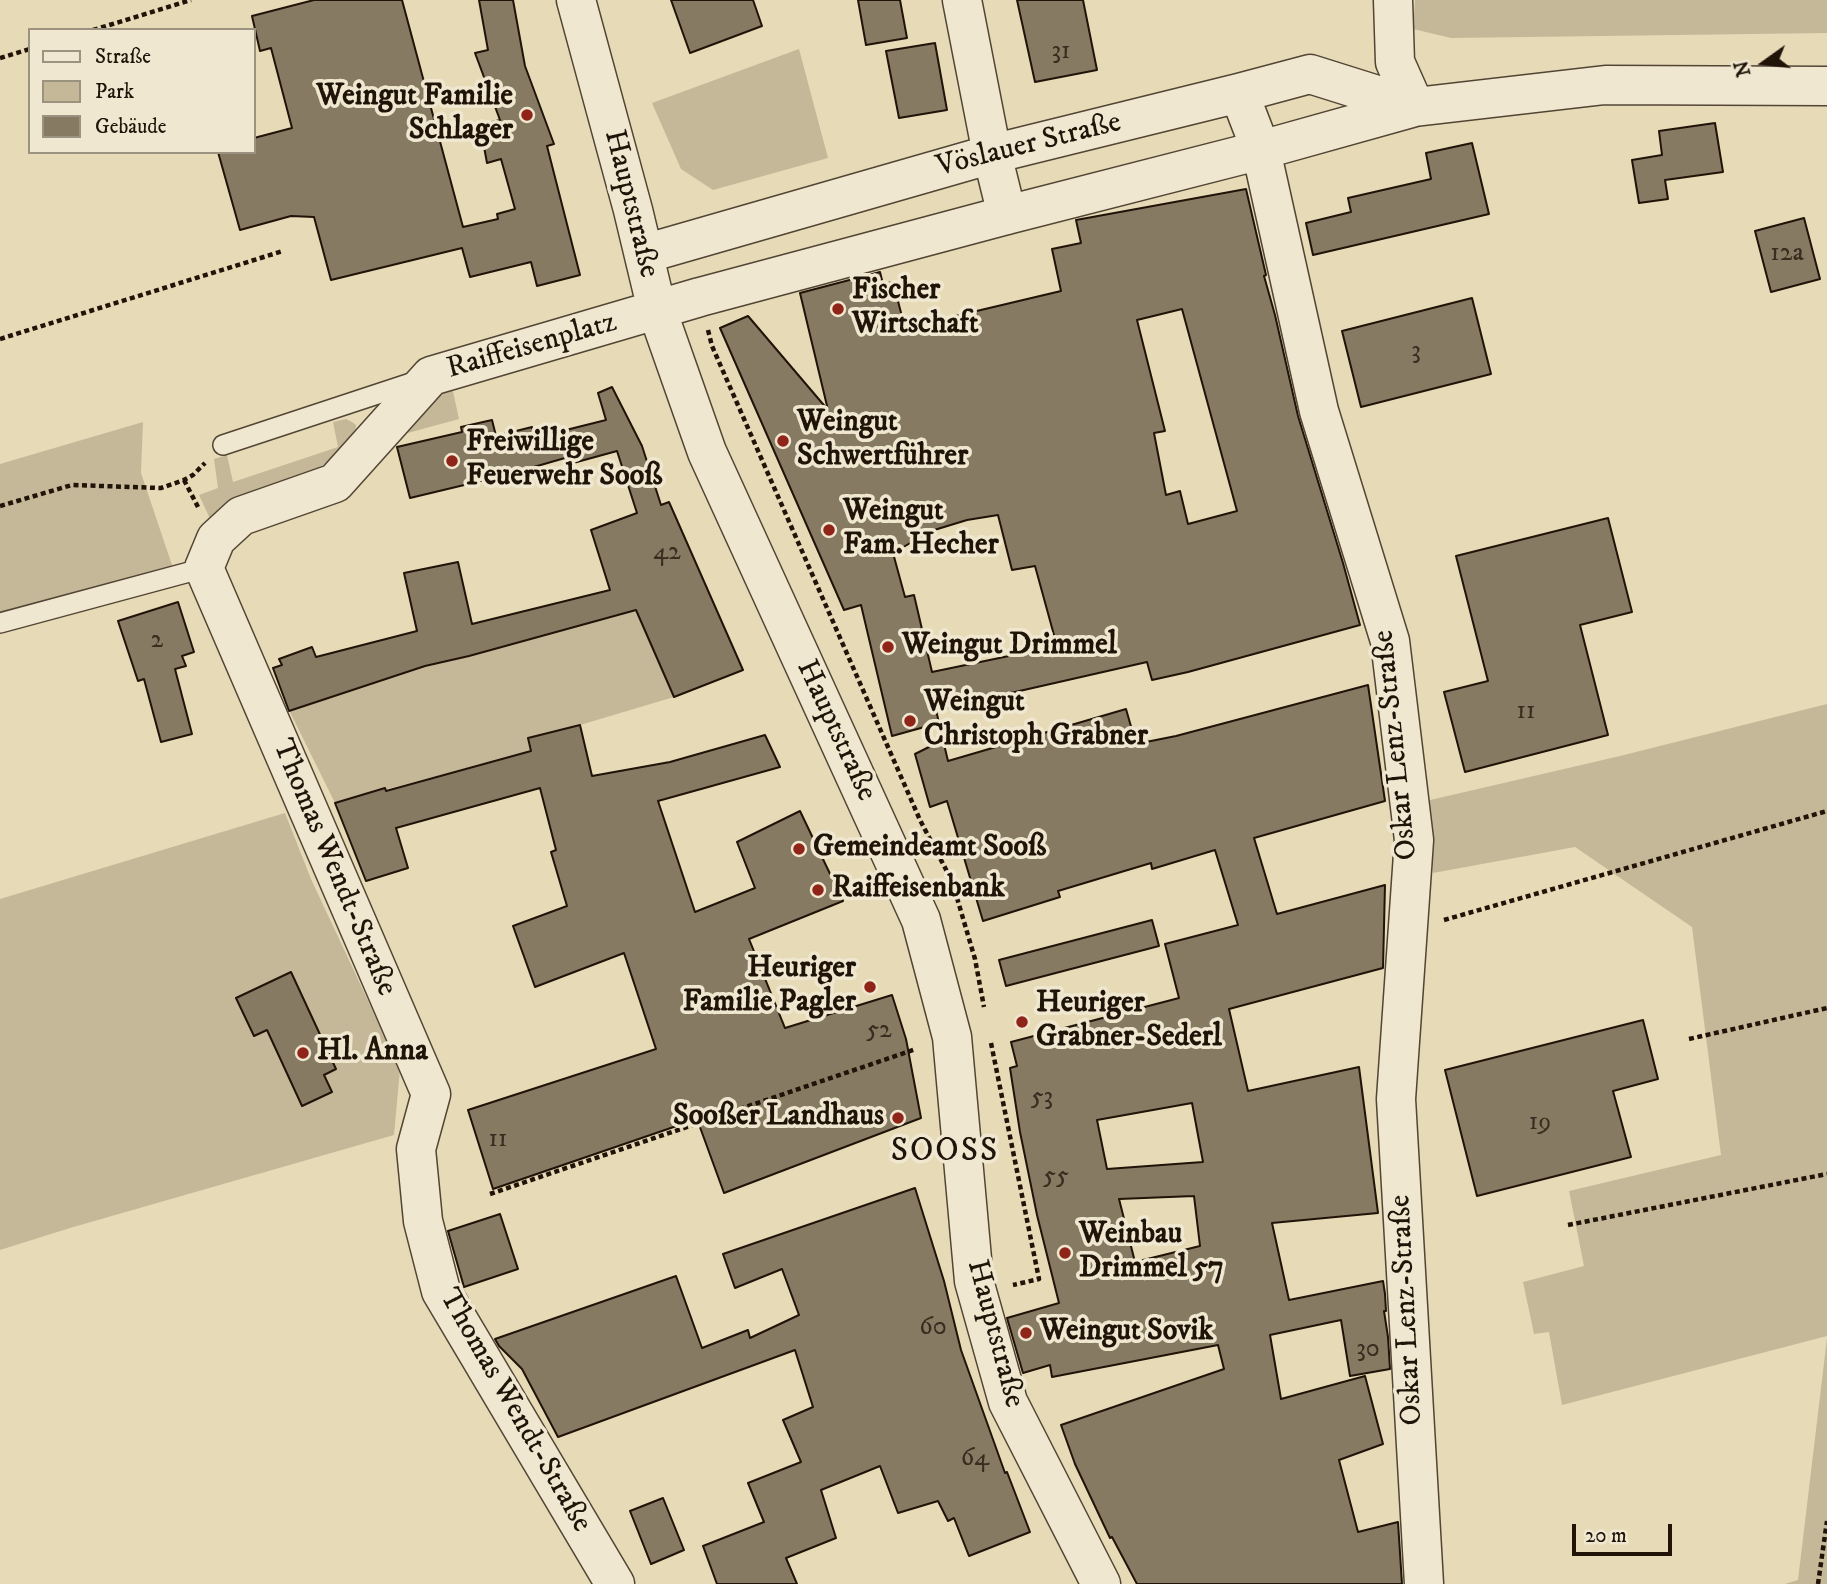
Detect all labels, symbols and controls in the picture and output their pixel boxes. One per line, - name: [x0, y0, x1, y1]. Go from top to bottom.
- legend: [28, 28, 256, 154]
- north arrow: [1729, 28, 1799, 98]
- house number: 31: [1051, 37, 1071, 69]
- text: Straße: [95, 44, 151, 70]
- text: N: [1730, 58, 1756, 79]
- text: Park: [95, 79, 134, 105]
- place label: Weingut Familie Schlager: [316, 80, 513, 150]
- street label: Vöslauer Straße: [933, 106, 1125, 186]
- marker: Weingut Familie Schlager: [519, 107, 535, 123]
- text: Gebäude: [95, 114, 166, 140]
- street label: Hauptstraße: [594, 126, 666, 282]
- house number: 12a: [1770, 239, 1804, 271]
- place label: Fischer Wirtschaft: [852, 274, 979, 344]
- marker: Fischer Wirtschaft: [830, 301, 846, 317]
- street label: Raiffeisenplatz: [443, 306, 621, 388]
- house number: 3: [1411, 337, 1421, 369]
- place label: Weingut Schwertführer: [797, 406, 968, 476]
- place label: Freiwillige Feuerwehr Sooß: [466, 426, 662, 496]
- marker: Weingut Schwertführer: [775, 433, 791, 449]
- marker: Freiwillige Feuerwehr Sooß: [444, 453, 460, 469]
- place label: Weingut Fam. Hecher: [843, 495, 999, 566]
- marker: Weingut Fam. Hecher: [821, 522, 837, 538]
- house number: 42: [653, 538, 681, 570]
- house number: 2: [151, 626, 163, 658]
- street label: Oskar Lenz-Straße: [1367, 628, 1427, 862]
- place label: Weingut Drimmel: [902, 629, 1117, 665]
- marker: Weingut Drimmel: [880, 639, 896, 655]
- street label: Hauptstraße: [787, 655, 883, 807]
- place label: Weingut Christoph Grabner: [924, 686, 1148, 756]
- house number: 11: [1516, 697, 1536, 729]
- marker: Weingut Christoph Grabner: [902, 713, 918, 729]
- street label: Thomas Wendt-Straße: [263, 734, 403, 1002]
- place label: Gemeindeamt Sooß: [813, 831, 1046, 867]
- marker: Gemeindeamt Sooß: [791, 841, 807, 857]
- place label: Raiffeisenbank: [832, 872, 1005, 908]
- marker: Raiffeisenbank: [810, 882, 826, 898]
- place label: Heuriger Familie Pagler: [683, 952, 856, 1023]
- marker: Heuriger Familie Pagler: [862, 979, 878, 995]
- place label: Heuriger Grabner-Sederl: [1036, 987, 1222, 1058]
- marker: Heuriger Grabner-Sederl: [1014, 1014, 1030, 1030]
- house number: 52: [866, 1016, 892, 1048]
- place label: Hl. Anna: [317, 1035, 428, 1071]
- marker: Hl. Anna: [295, 1045, 311, 1061]
- house number: 53: [1031, 1083, 1053, 1115]
- place label: Sooßer Landhaus: [673, 1100, 884, 1136]
- house number: 19: [1529, 1108, 1551, 1140]
- marker: Sooßer Landhaus: [890, 1110, 906, 1126]
- house number: 11: [488, 1125, 508, 1157]
- district label: SOOSS: [891, 1133, 999, 1173]
- house number: 55: [1043, 1162, 1069, 1194]
- street label: Oskar Lenz-Straße: [1384, 1194, 1432, 1426]
- place label: Weinbau Drimmel 57: [1079, 1218, 1224, 1288]
- marker: Weinbau Drimmel 57: [1057, 1245, 1073, 1261]
- street label: Hauptstraße: [957, 1256, 1031, 1412]
- street label: Thomas Wendt-Straße: [430, 1283, 598, 1539]
- house number: 60: [919, 1313, 947, 1345]
- place label: Weingut Sovik: [1040, 1315, 1213, 1351]
- marker: Weingut Sovik: [1018, 1325, 1034, 1341]
- house number: 30: [1356, 1335, 1380, 1367]
- house number: 64: [961, 1444, 989, 1476]
- scale bar: [1575, 1510, 1675, 1554]
- text: 20 m: [1585, 1523, 1627, 1549]

